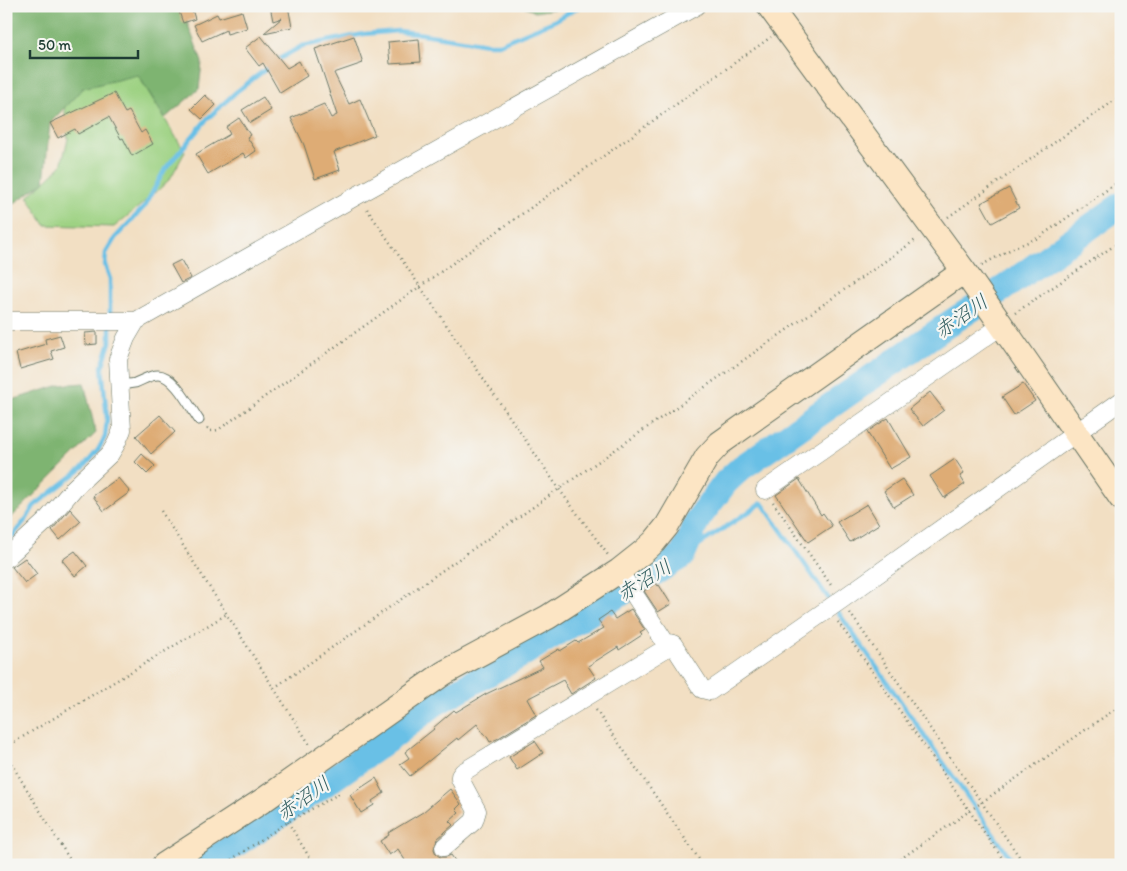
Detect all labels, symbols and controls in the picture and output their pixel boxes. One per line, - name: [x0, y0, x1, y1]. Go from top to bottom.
- scale bar: [30, 28, 138, 60]
- text: 50 m: [38, 36, 71, 54]
- water label: 赤沼川: [930, 289, 992, 343]
- water label: 赤沼川: [612, 554, 676, 606]
- water label: 赤沼川: [272, 771, 334, 825]

